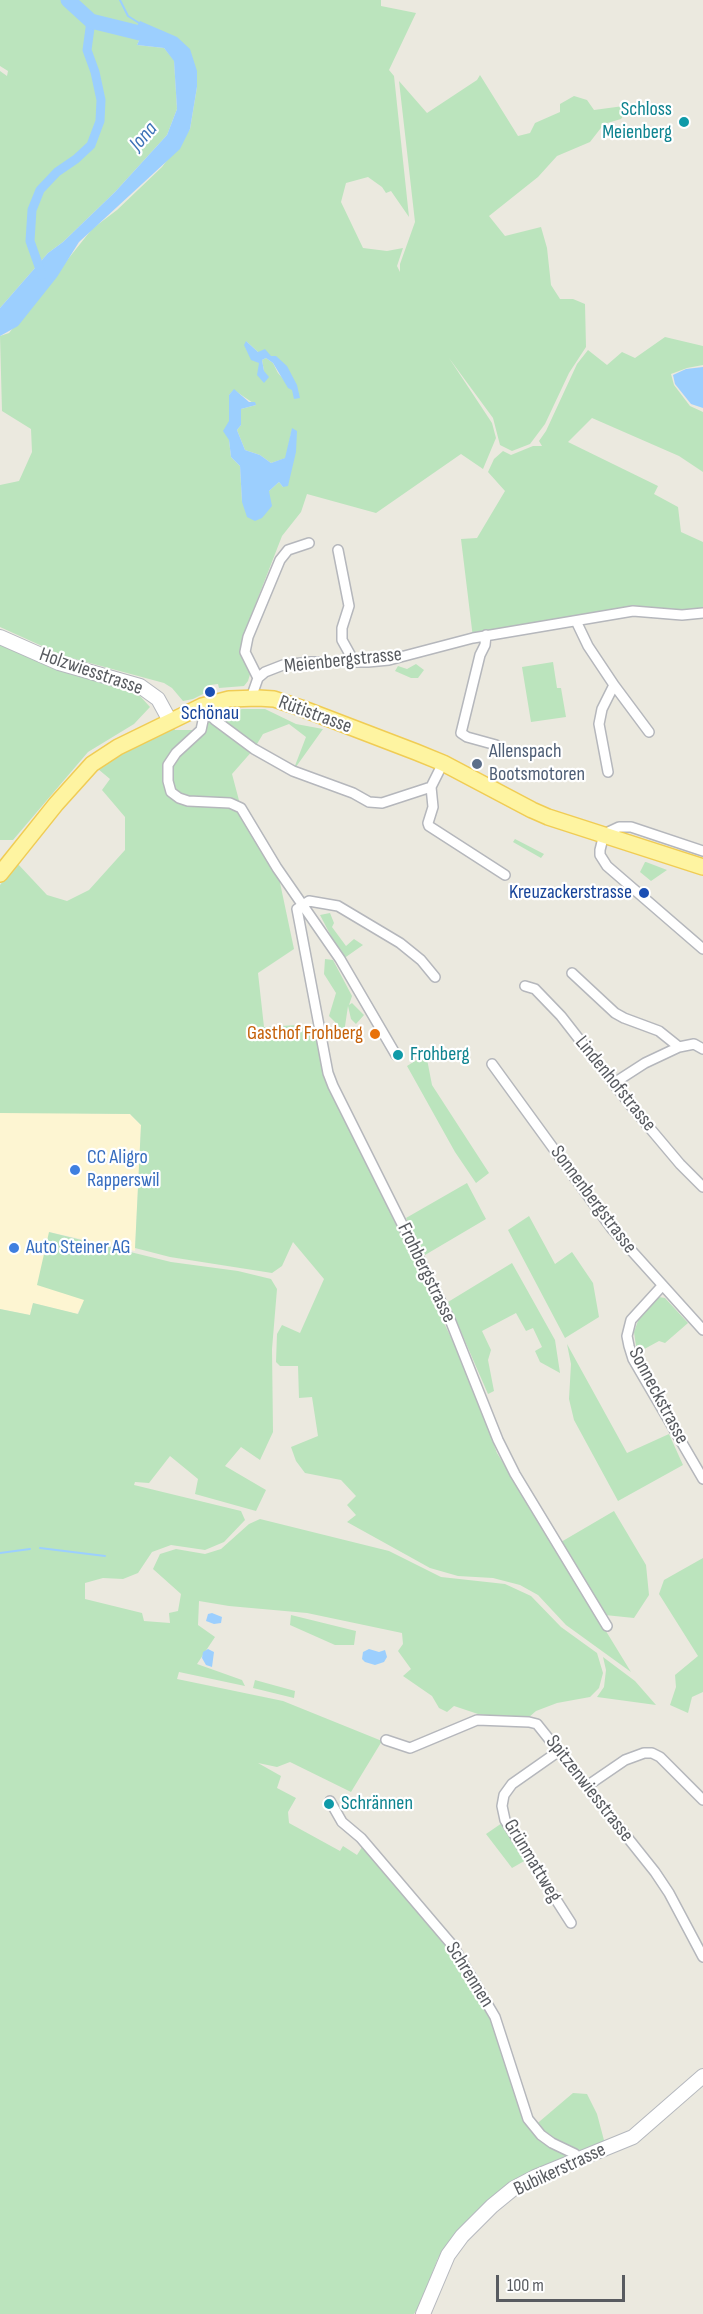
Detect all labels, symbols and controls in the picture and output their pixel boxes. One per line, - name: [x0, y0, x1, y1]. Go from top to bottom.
- place label: Schloss Meienberg: [602, 98, 672, 145]
- marker: Schloss Meienberg: [677, 115, 691, 129]
- water label: Jona: [125, 117, 163, 157]
- street label: Holzwiesstrasse: [36, 643, 146, 701]
- street label: Meienbergstrasse: [283, 643, 403, 679]
- marker: Schönau: [203, 685, 217, 699]
- street label: Rütistrasse: [275, 691, 355, 739]
- place label: Schönau: [181, 702, 239, 726]
- place label: Allenspach Bootsmotoren: [489, 740, 585, 787]
- marker: Allenspach Bootsmotoren: [470, 757, 484, 771]
- place label: Kreuzackerstrasse: [509, 881, 632, 905]
- marker: Kreuzackerstrasse: [637, 886, 651, 900]
- place label: Gasthof Frohberg: [247, 1022, 363, 1046]
- marker: Gasthof Frohberg: [368, 1027, 382, 1041]
- street label: Lindenhofstrasse: [569, 1031, 661, 1137]
- place label: Frohberg: [410, 1043, 469, 1067]
- marker: Frohberg: [391, 1048, 405, 1062]
- street label: Sonnenbergstrasse: [545, 1141, 641, 1259]
- place label: CC Aligro Rapperswil: [87, 1146, 160, 1193]
- marker: CC Aligro Rapperswil: [68, 1163, 82, 1177]
- street label: Frohbergstrasse: [392, 1219, 460, 1327]
- place label: Auto Steiner AG: [26, 1236, 131, 1260]
- marker: Auto Steiner AG: [7, 1241, 21, 1255]
- street label: Sonneckstrasse: [623, 1344, 693, 1448]
- street label: Spitzenwiesstrasse: [540, 1731, 638, 1847]
- place label: Schrännen: [341, 1792, 413, 1816]
- marker: Schrännen: [322, 1797, 336, 1811]
- street label: Grünmattweg: [498, 1815, 566, 1907]
- street label: Schrennen: [440, 1938, 498, 2012]
- street label: Bubikerstrasse: [510, 2138, 610, 2202]
- scale bar: [499, 2263, 628, 2301]
- text: 100 m: [507, 2275, 544, 2296]

